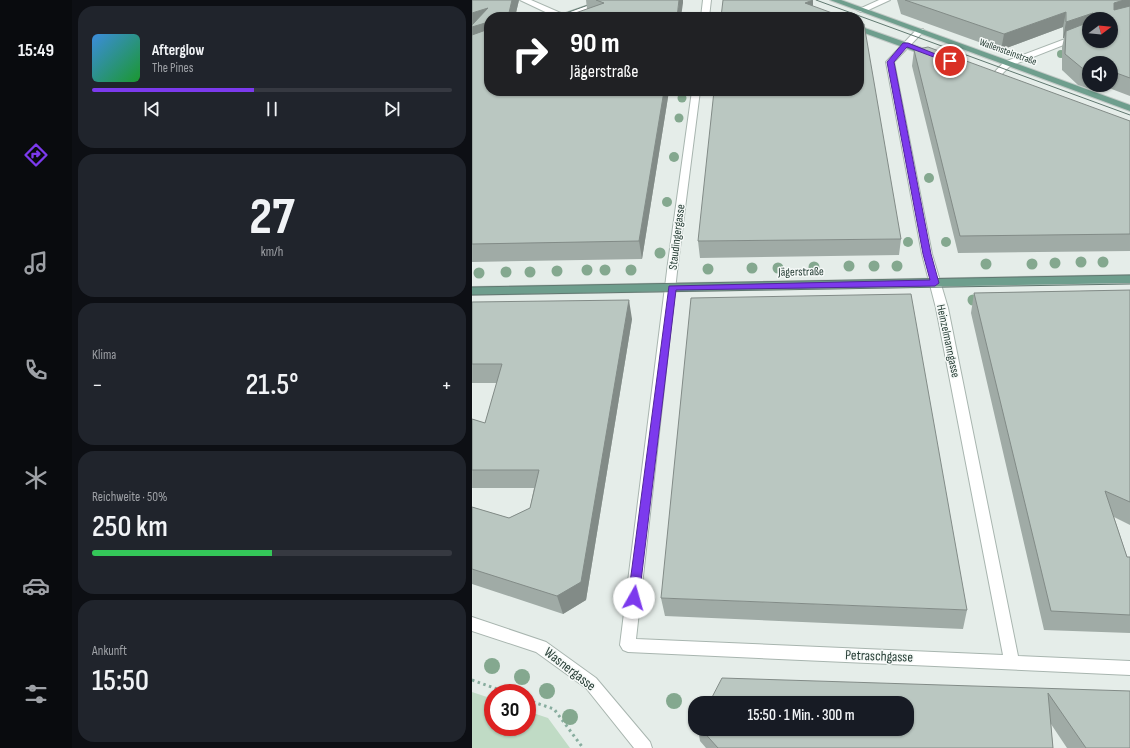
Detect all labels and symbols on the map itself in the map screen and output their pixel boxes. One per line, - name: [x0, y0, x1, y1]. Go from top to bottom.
- north arrow: [1082, 12, 1118, 48]
- street label: Wallensteinstraße: [978, 36, 1038, 68]
- pin: [933, 44, 967, 78]
- street label: Staudingergasse: [666, 203, 688, 271]
- street label: Jägerstraße: [777, 264, 824, 280]
- street label: Heinzelmanngasse: [933, 303, 963, 379]
- position arrow: [613, 577, 655, 619]
- street label: Wasnergasse: [541, 644, 599, 694]
- street label: Petraschgasse: [845, 646, 913, 666]
- speed limit sign: 30: [484, 684, 536, 736]

